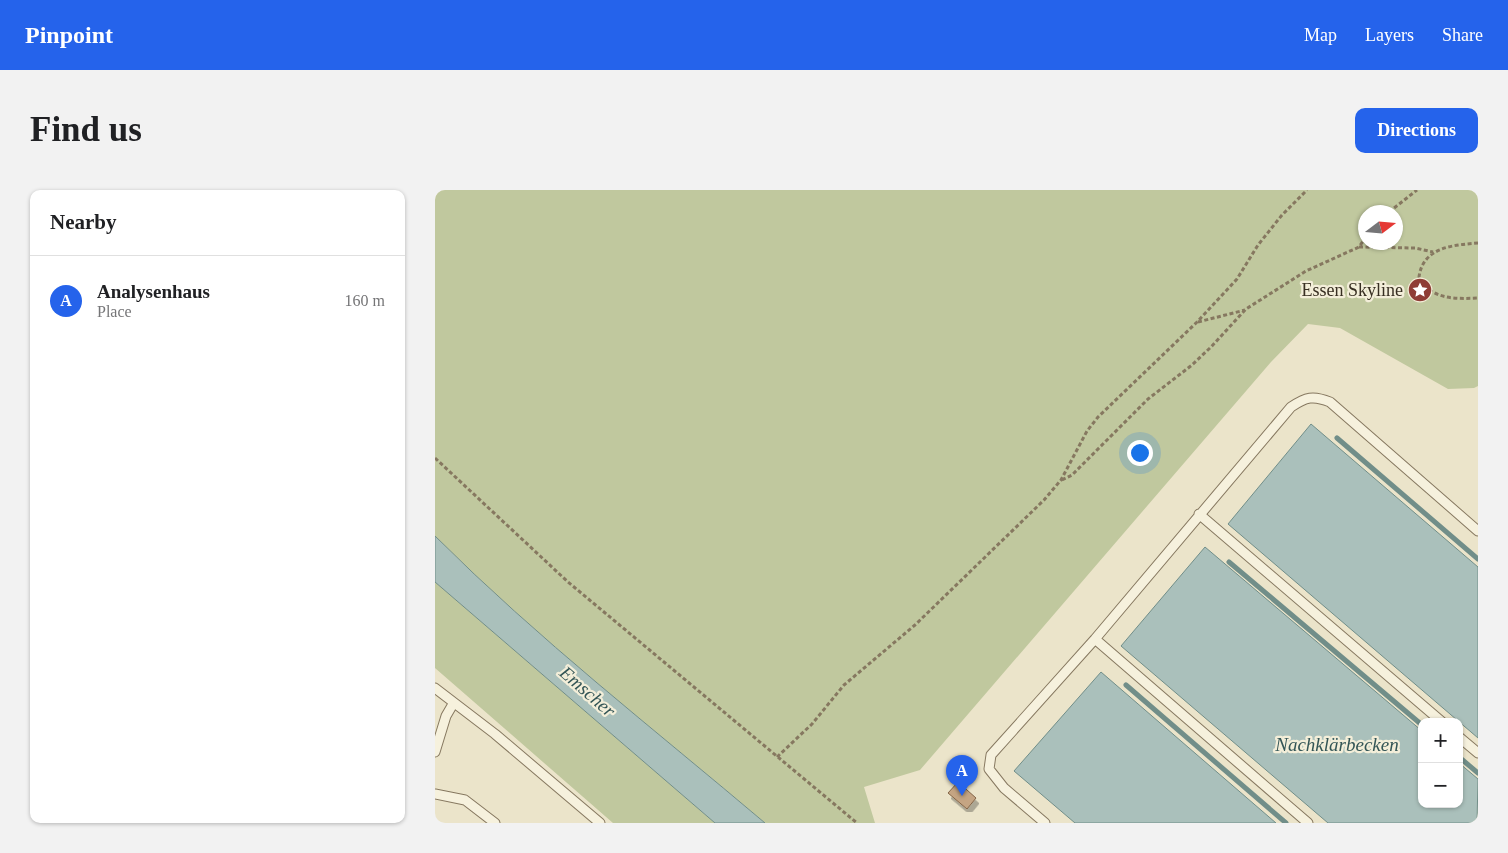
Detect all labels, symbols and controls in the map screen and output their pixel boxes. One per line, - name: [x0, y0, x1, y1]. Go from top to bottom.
- text: Pinpoint: [25, 22, 113, 48]
- text: Map: [1304, 25, 1337, 45]
- text: Layers: [1365, 25, 1414, 45]
- text: Share: [1442, 25, 1483, 45]
- button: Directions: [1355, 108, 1478, 153]
- text: Find us: [30, 110, 142, 149]
- north arrow: [1358, 205, 1403, 250]
- text: Nearby: [50, 210, 117, 234]
- place icon: Essen Skyline: [1407, 277, 1433, 303]
- place label: Essen Skyline: [1302, 280, 1403, 300]
- text: Analysenhaus: [97, 281, 210, 302]
- text: A: [60, 292, 72, 309]
- text: 160 m: [345, 292, 385, 309]
- text: Place: [97, 303, 132, 320]
- your location: [1127, 440, 1153, 466]
- water label: Emscher: [555, 661, 620, 722]
- map controls: [1418, 718, 1463, 808]
- button: +: [1418, 718, 1463, 763]
- water label: Nachklärbecken: [1274, 734, 1399, 755]
- pin: A: [946, 755, 978, 796]
- button: −: [1418, 763, 1463, 808]

